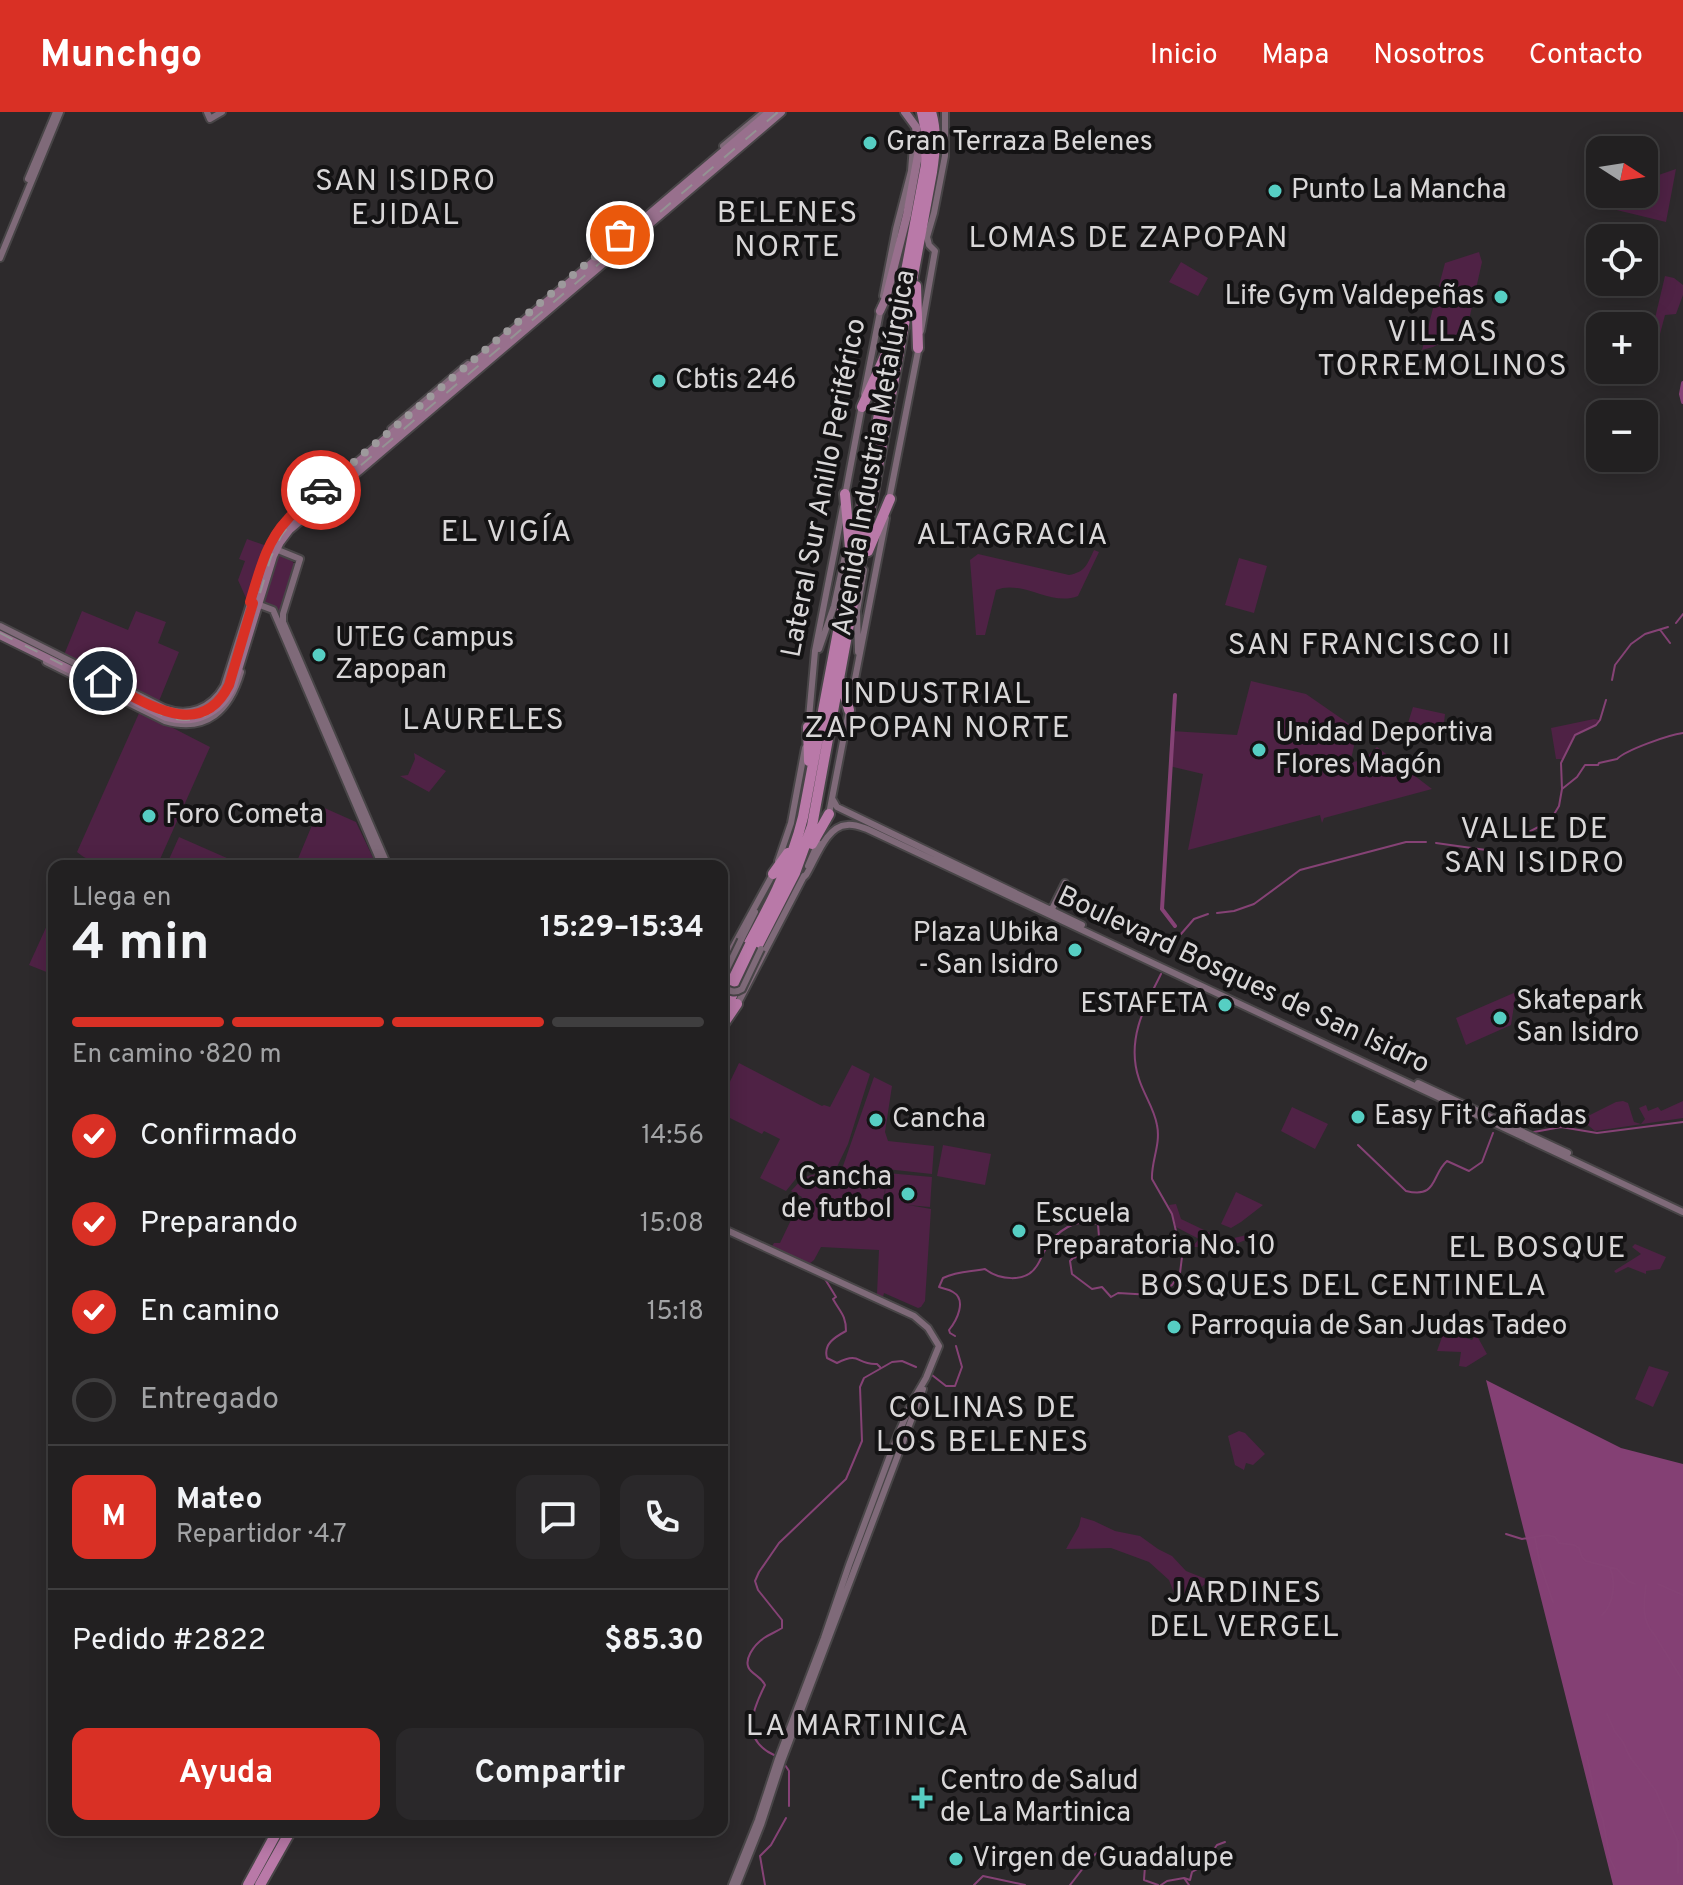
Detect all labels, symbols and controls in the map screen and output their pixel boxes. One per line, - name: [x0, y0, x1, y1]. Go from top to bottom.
- text: Munchgo: [40, 32, 202, 81]
- text: Inicio: [1150, 38, 1218, 74]
- text: Mapa: [1262, 38, 1329, 74]
- text: Nosotros: [1373, 38, 1485, 74]
- text: Contacto: [1529, 38, 1643, 74]
- place label: Gran Terraza Belenes: [886, 125, 1153, 161]
- marker: Gran Terraza Belenes: [861, 134, 879, 152]
- north arrow: [1586, 136, 1658, 208]
- map controls: [1586, 136, 1658, 472]
- district label: SAN ISIDRO EJIDAL: [315, 164, 497, 235]
- place label: Punto La Mancha: [1291, 173, 1507, 209]
- marker: Punto La Mancha: [1266, 182, 1284, 200]
- district label: BELENES NORTE: [717, 196, 859, 267]
- pin: [586, 201, 654, 269]
- icon: bag: [598, 213, 642, 257]
- district label: LOMAS DE ZAPOPAN: [969, 221, 1289, 258]
- button: locate: [1586, 224, 1658, 296]
- street label: Avenida Industria Metalúrgica: [825, 267, 925, 639]
- place label: Life Gym Valdepeñas: [1224, 279, 1485, 315]
- marker: Life Gym Valdepeñas: [1492, 288, 1510, 306]
- button: +: [1586, 312, 1658, 384]
- street label: Lateral Sur Anillo Periférico: [774, 315, 876, 661]
- district label: VILLAS TORREMOLINOS: [1317, 315, 1569, 386]
- place label: Cbtis 246: [675, 363, 796, 399]
- marker: Cbtis 246: [650, 372, 668, 390]
- button: −: [1586, 400, 1658, 472]
- courier: [281, 450, 361, 530]
- icon: car: [299, 468, 343, 512]
- district label: EL VIGÍA: [441, 513, 573, 552]
- district label: ALTAGRACIA: [916, 518, 1110, 555]
- place label: UTEG Campus Zapopan: [335, 621, 514, 689]
- district label: SAN FRANCISCO II: [1228, 628, 1512, 665]
- marker: UTEG Campus Zapopan: [310, 646, 328, 664]
- pin: [69, 647, 137, 715]
- icon: home: [81, 659, 125, 703]
- district label: INDUSTRIAL ZAPOPAN NORTE: [804, 677, 1072, 748]
- district label: LAURELES: [402, 703, 566, 740]
- place label: Unidad Deportiva Flores Magón: [1275, 716, 1493, 784]
- marker: Unidad Deportiva Flores Magón: [1250, 741, 1268, 759]
- place label: Foro Cometa: [165, 798, 324, 834]
- marker: Foro Cometa: [140, 807, 158, 825]
- district label: VALLE DE SAN ISIDRO: [1444, 812, 1626, 883]
- street label: Boulevard Bosques de San Isidro: [1051, 879, 1435, 1083]
- text: Llega en: [72, 882, 171, 915]
- text: 15:29–15:34: [540, 910, 704, 947]
- text: 4 min: [72, 912, 209, 978]
- place label: Plaza Ubika - San Isidro: [913, 916, 1059, 984]
- marker: Plaza Ubika - San Isidro: [1066, 941, 1084, 959]
- place label: Skatepark San Isidro: [1516, 984, 1644, 1052]
- place label: ESTAFETA: [1080, 987, 1209, 1023]
- marker: ESTAFETA: [1216, 996, 1234, 1014]
- marker: Skatepark San Isidro: [1491, 1009, 1509, 1027]
- text: En camino · 820 m: [72, 1039, 281, 1072]
- place label: Easy Fit Cañadas: [1374, 1099, 1587, 1135]
- place label: Cancha: [892, 1102, 986, 1138]
- marker: Easy Fit Cañadas: [1349, 1108, 1367, 1126]
- marker: Cancha: [867, 1111, 885, 1129]
- icon: check: [72, 1114, 116, 1158]
- text: Confirmado: [140, 1118, 298, 1155]
- text: 14:56: [641, 1120, 704, 1153]
- place label: Cancha de futbol: [781, 1160, 892, 1228]
- marker: Cancha de futbol: [899, 1185, 917, 1203]
- place label: Escuela Preparatoria No. 10: [1035, 1197, 1276, 1265]
- icon: check: [72, 1202, 116, 1246]
- text: Preparando: [140, 1206, 298, 1243]
- text: 15:08: [640, 1208, 704, 1241]
- marker: Escuela Preparatoria No. 10: [1010, 1222, 1028, 1240]
- district label: EL BOSQUE: [1448, 1231, 1628, 1268]
- district label: BOSQUES DEL CENTINELA: [1140, 1269, 1548, 1306]
- icon: check: [72, 1290, 116, 1334]
- text: En camino: [140, 1294, 280, 1331]
- text: 15:18: [647, 1296, 704, 1329]
- place label: Parroquia de San Judas Tadeo: [1190, 1309, 1567, 1345]
- marker: Parroquia de San Judas Tadeo: [1165, 1318, 1183, 1336]
- text: Entregado: [140, 1382, 279, 1419]
- district label: COLINAS DE LOS BELENES: [876, 1391, 1090, 1462]
- button: chat: [516, 1475, 600, 1559]
- button: phone: [620, 1475, 704, 1559]
- text: Mateo: [176, 1482, 262, 1519]
- text: M: [102, 1499, 126, 1536]
- text: Repartidor · 4.7: [176, 1519, 347, 1552]
- district label: JARDINES DEL VERGEL: [1149, 1576, 1341, 1647]
- text: Pedido #2822: [72, 1623, 266, 1660]
- text: $85.30: [604, 1623, 704, 1660]
- district label: LA MARTINICA: [746, 1709, 970, 1746]
- button: Ayuda: [72, 1728, 380, 1820]
- button: Compartir: [396, 1728, 704, 1820]
- place label: Centro de Salud de La Martinica: [940, 1764, 1138, 1832]
- marker: Centro de Salud de La Martinica: [911, 1787, 933, 1809]
- place label: Virgen de Guadalupe: [972, 1841, 1234, 1877]
- marker: Virgen de Guadalupe: [947, 1850, 965, 1868]

